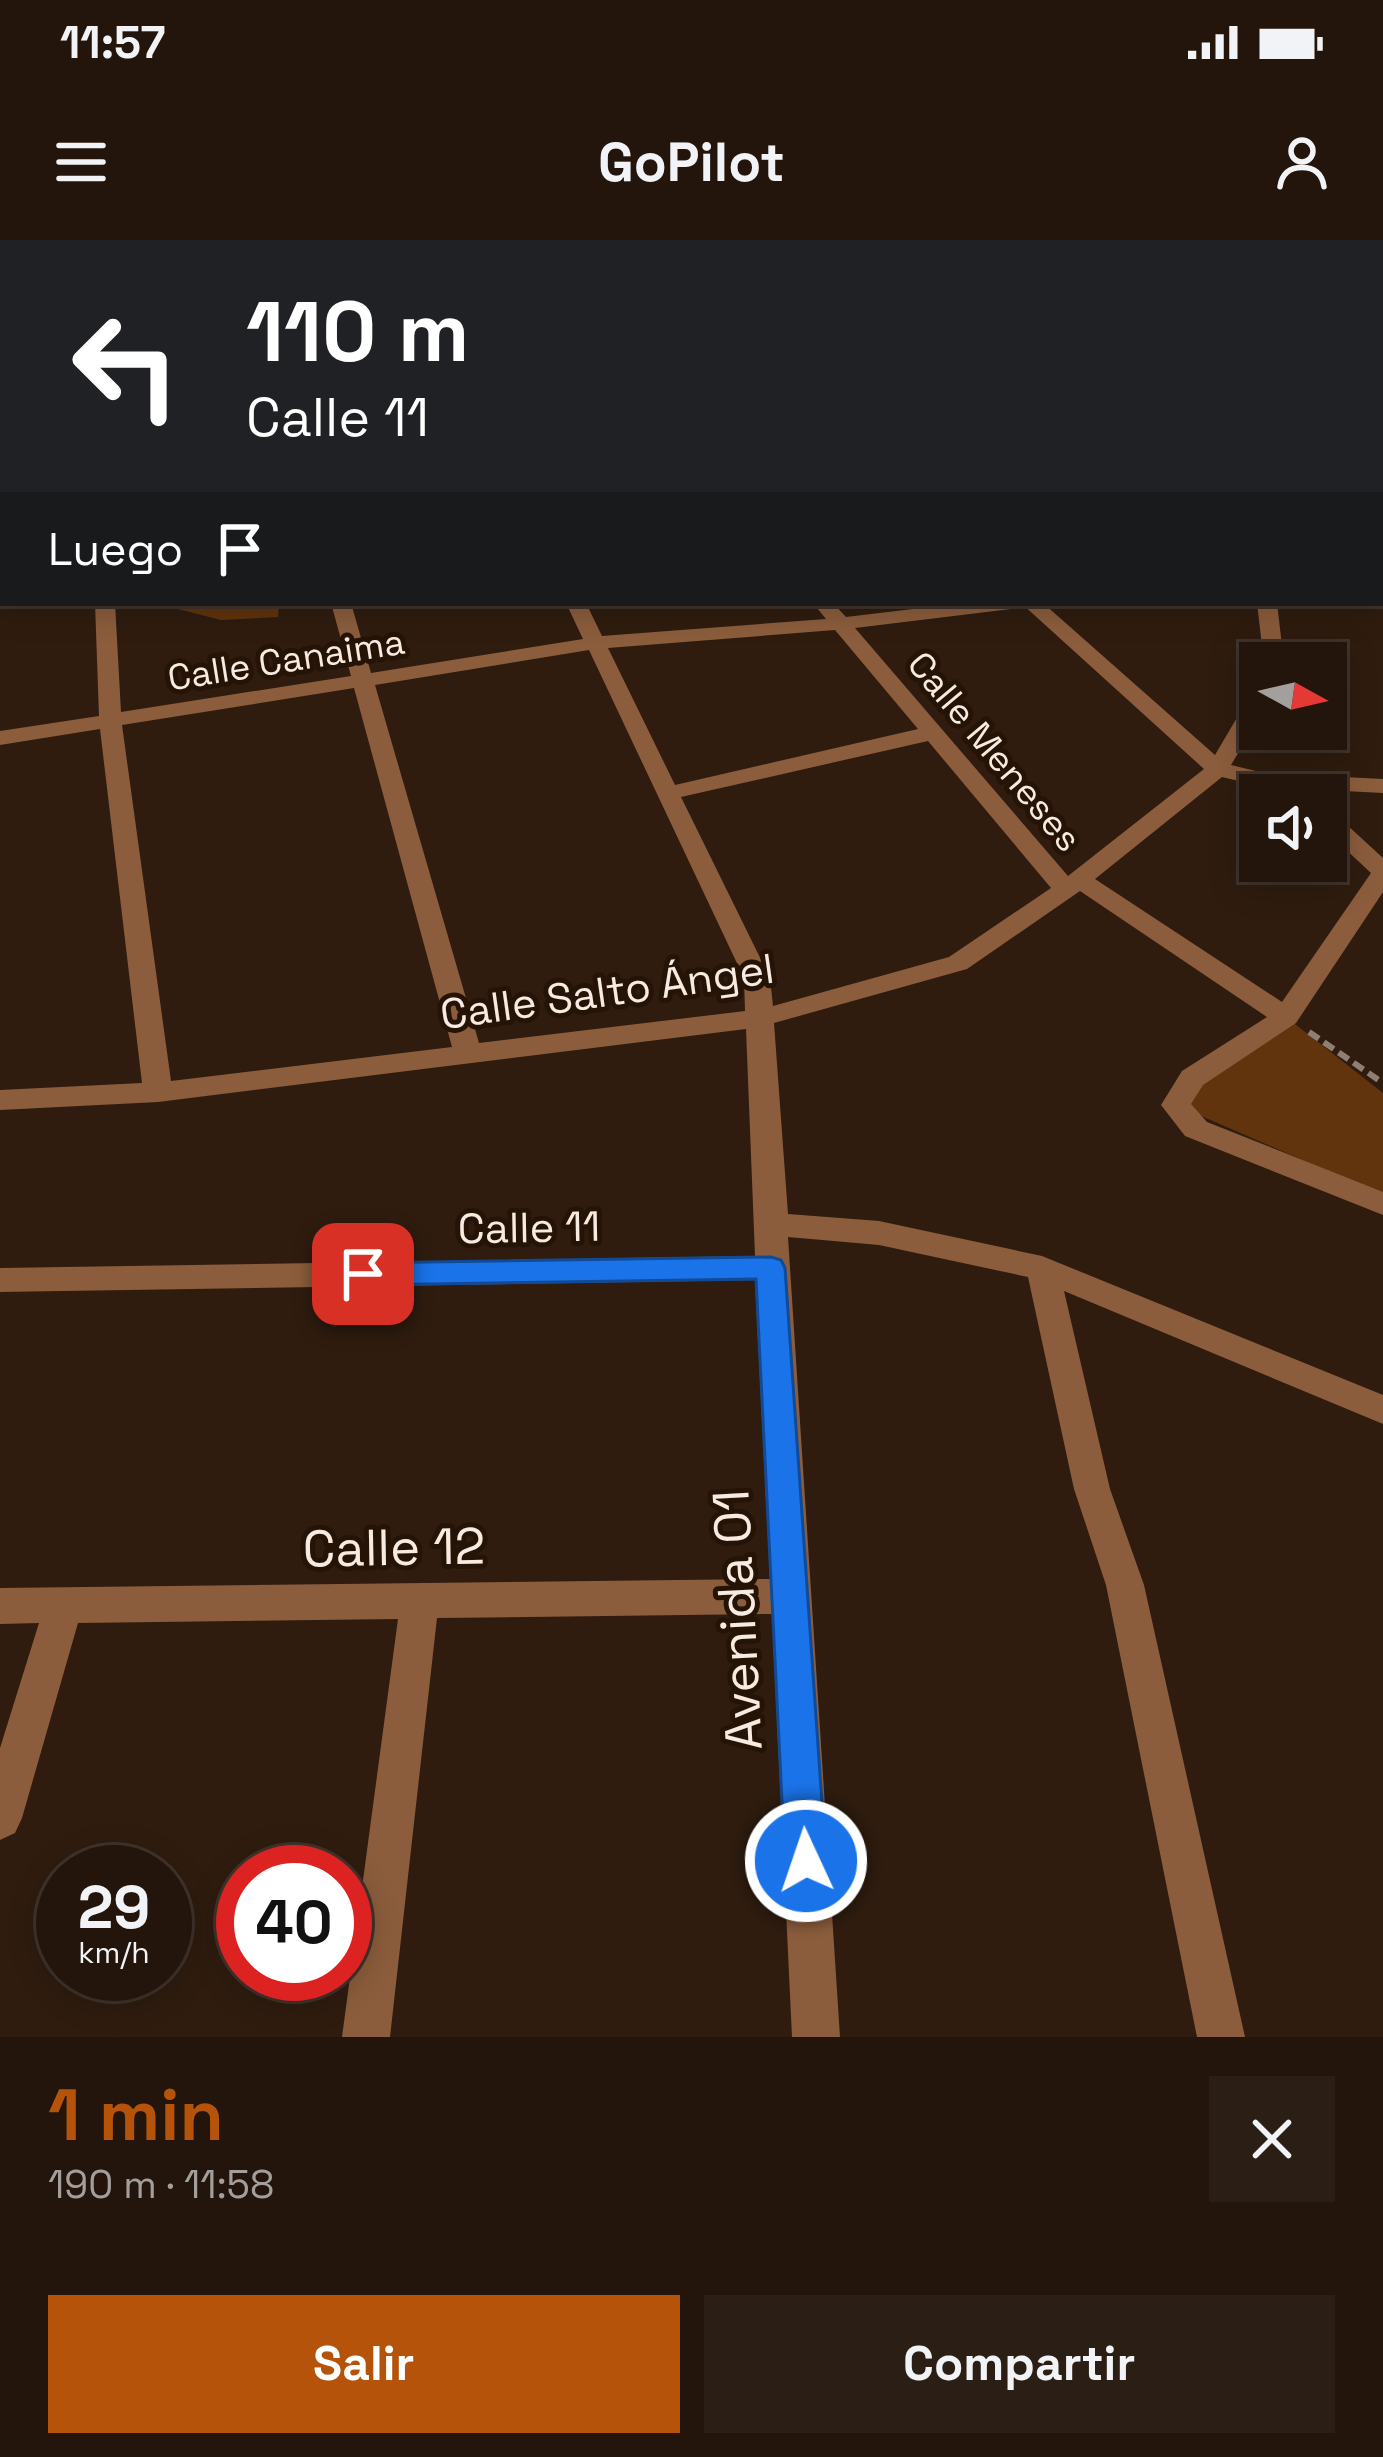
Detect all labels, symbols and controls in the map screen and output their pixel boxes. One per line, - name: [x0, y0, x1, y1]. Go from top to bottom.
- text: 11:57: [60, 14, 165, 71]
- text: GoPilot: [598, 128, 785, 197]
- icon: menu: [48, 129, 114, 195]
- icon: person: [1269, 129, 1335, 195]
- text: 110 m: [246, 278, 469, 386]
- icon: left: [48, 288, 204, 444]
- text: Calle 11: [246, 383, 429, 452]
- icon: arrive: [207, 516, 273, 582]
- text: Luego: [48, 521, 183, 578]
- street label: Calle Canaima: [164, 619, 408, 701]
- street label: Calle Meneses: [897, 642, 1091, 861]
- north arrow: [1239, 642, 1347, 750]
- map controls: [1239, 642, 1347, 882]
- button: sound: [1239, 774, 1347, 882]
- street label: Calle Salto Ángel: [437, 942, 777, 1041]
- street label: Calle 11: [457, 1200, 601, 1255]
- pin: [312, 1223, 414, 1325]
- icon: arrive: [330, 1241, 396, 1307]
- street label: Avenida 01: [698, 1488, 777, 1752]
- street label: Calle 12: [302, 1513, 486, 1582]
- position arrow: [743, 1798, 869, 1924]
- speed limit sign: 40: [216, 1845, 372, 2001]
- text: 29: [78, 1869, 150, 1946]
- text: km/h: [78, 1933, 150, 1972]
- text: 1 min: [48, 2069, 224, 2161]
- button: close: [1209, 2076, 1335, 2202]
- text: 190 m · 11:58: [48, 2160, 274, 2209]
- button: Salir: [48, 2295, 680, 2433]
- button: Compartir: [704, 2295, 1335, 2433]

